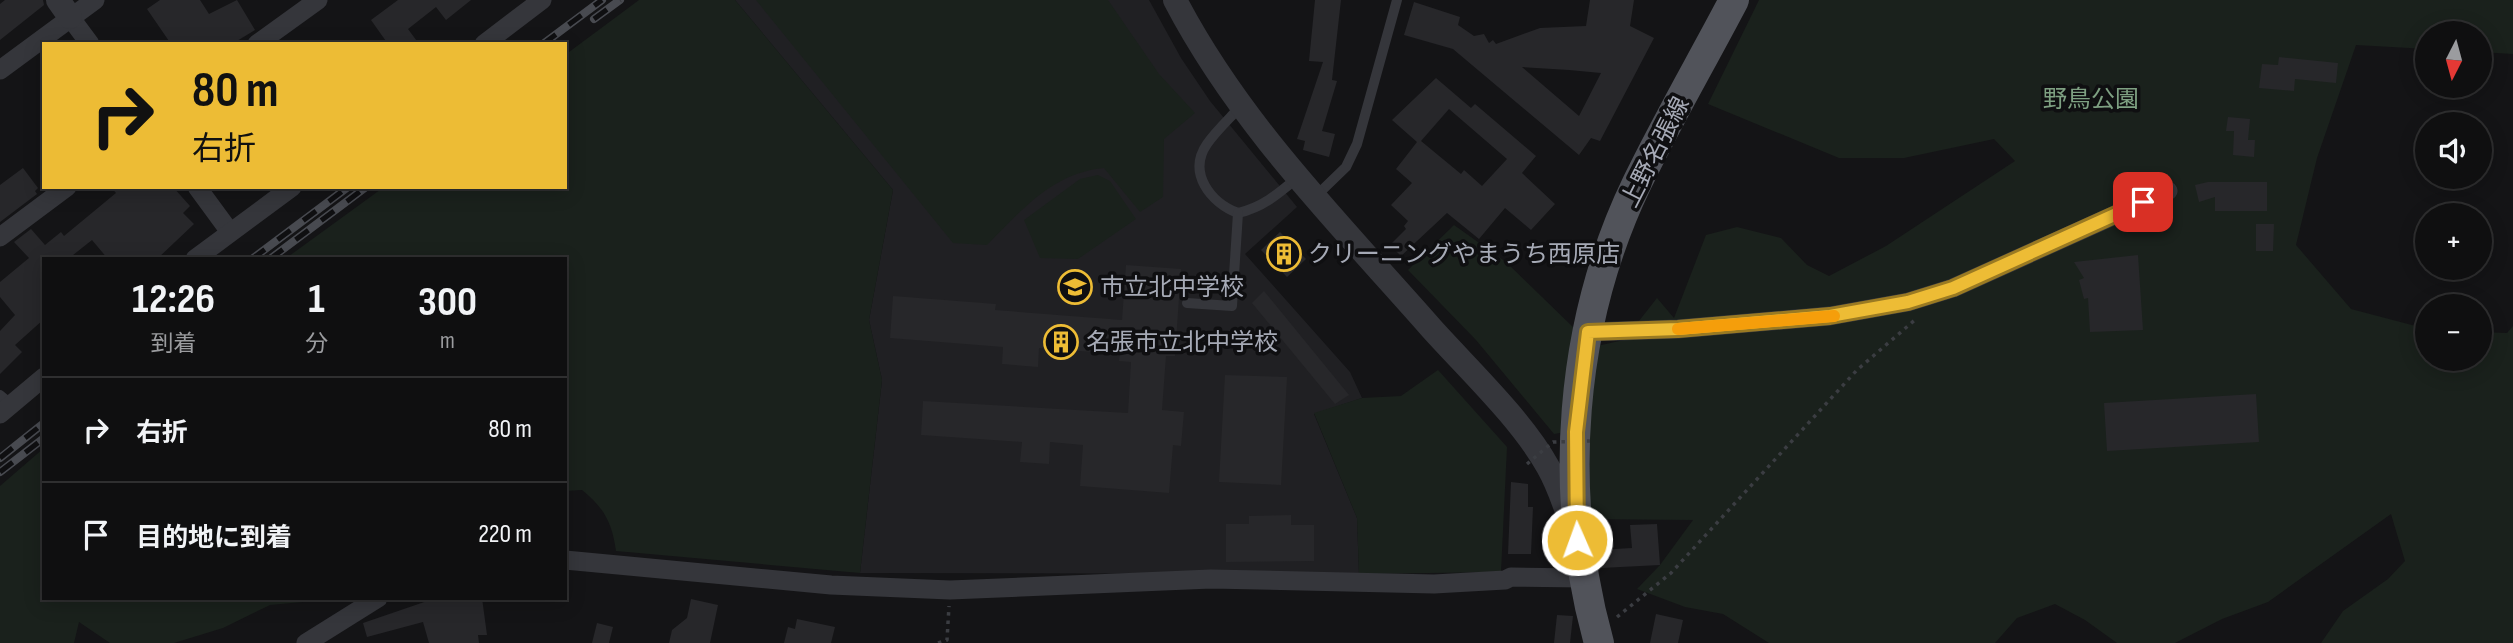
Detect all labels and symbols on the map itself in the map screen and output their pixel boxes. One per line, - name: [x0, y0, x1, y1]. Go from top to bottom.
- north arrow: [2415, 21, 2492, 98]
- park label: 野鳥公園: [2043, 85, 2139, 114]
- street label: 上野名張線: [1615, 92, 1696, 212]
- pin: [2113, 172, 2173, 232]
- building icon: クリーニングやまうち西原店: [1265, 235, 1303, 273]
- place label: クリーニングやまうち西原店: [1308, 240, 1620, 269]
- school or university icon: 市立北中学校: [1056, 268, 1094, 306]
- place label: 市立北中学校: [1100, 273, 1244, 302]
- building icon: 名張市立北中学校: [1042, 323, 1080, 361]
- place label: 名張市立北中学校: [1086, 328, 1278, 357]
- position arrow: [1540, 503, 1614, 577]

